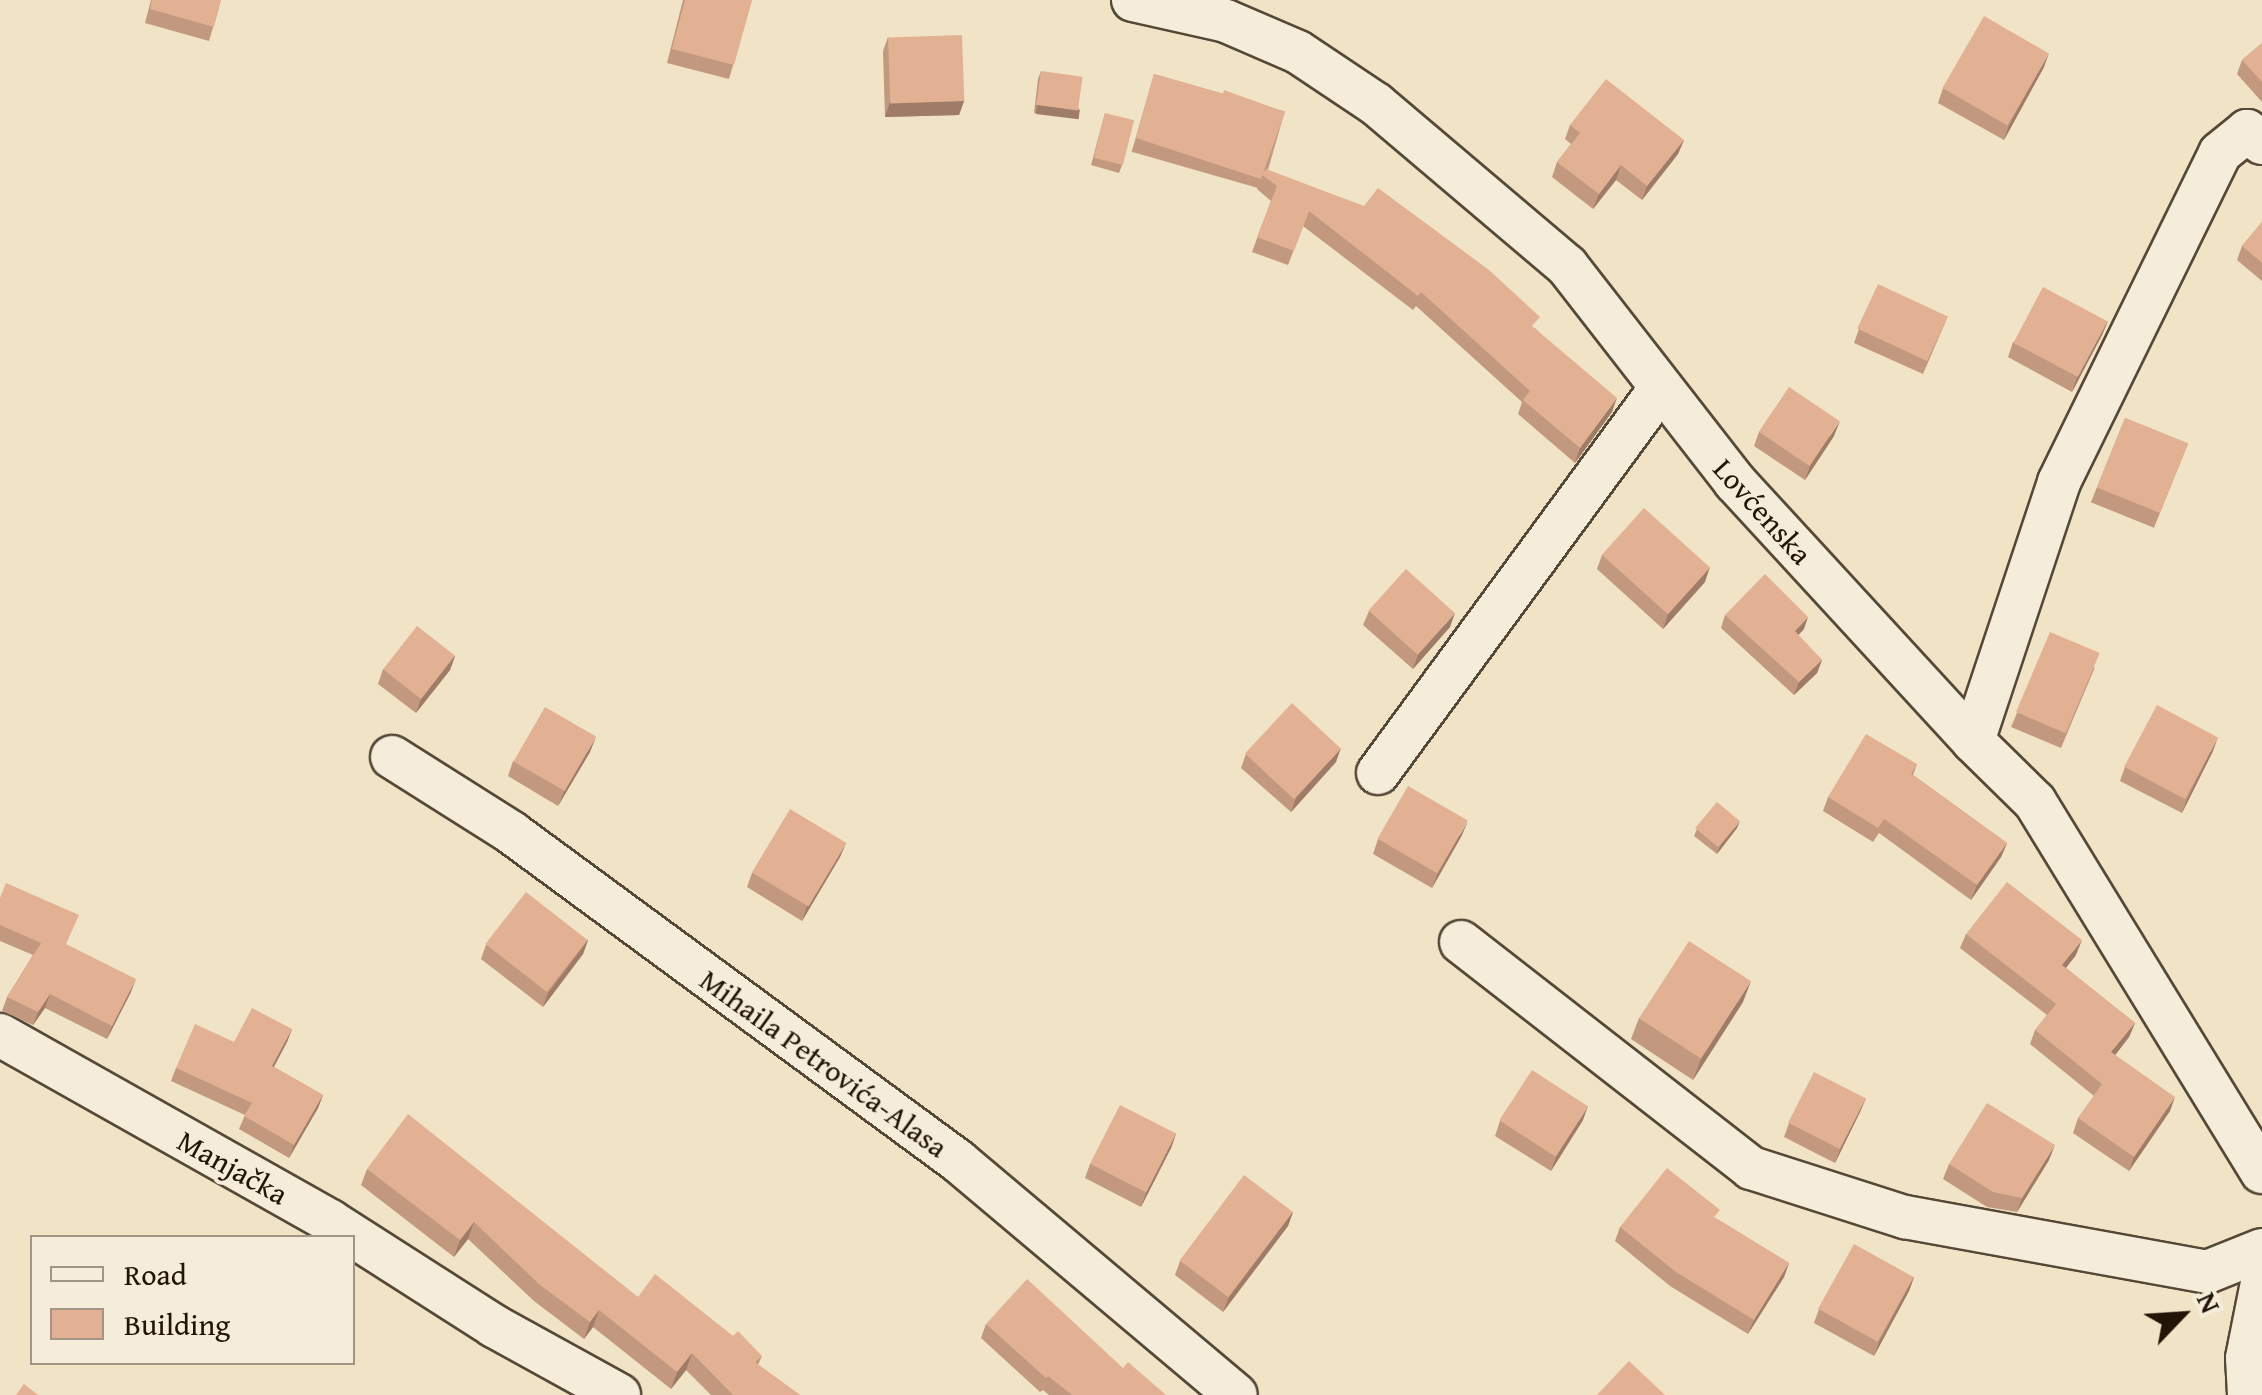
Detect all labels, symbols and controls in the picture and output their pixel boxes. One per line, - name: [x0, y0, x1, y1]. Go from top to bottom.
- street label: Lovćenska: [1706, 451, 1820, 571]
- street label: Mihaila Petrovića-Alasa: [693, 961, 955, 1165]
- street label: Manjačka: [172, 1122, 294, 1212]
- legend: [30, 1235, 355, 1365]
- text: Road: [124, 1252, 187, 1296]
- north arrow: [2132, 1265, 2232, 1365]
- text: N: [2187, 1285, 2232, 1319]
- text: Building: [124, 1302, 230, 1346]

